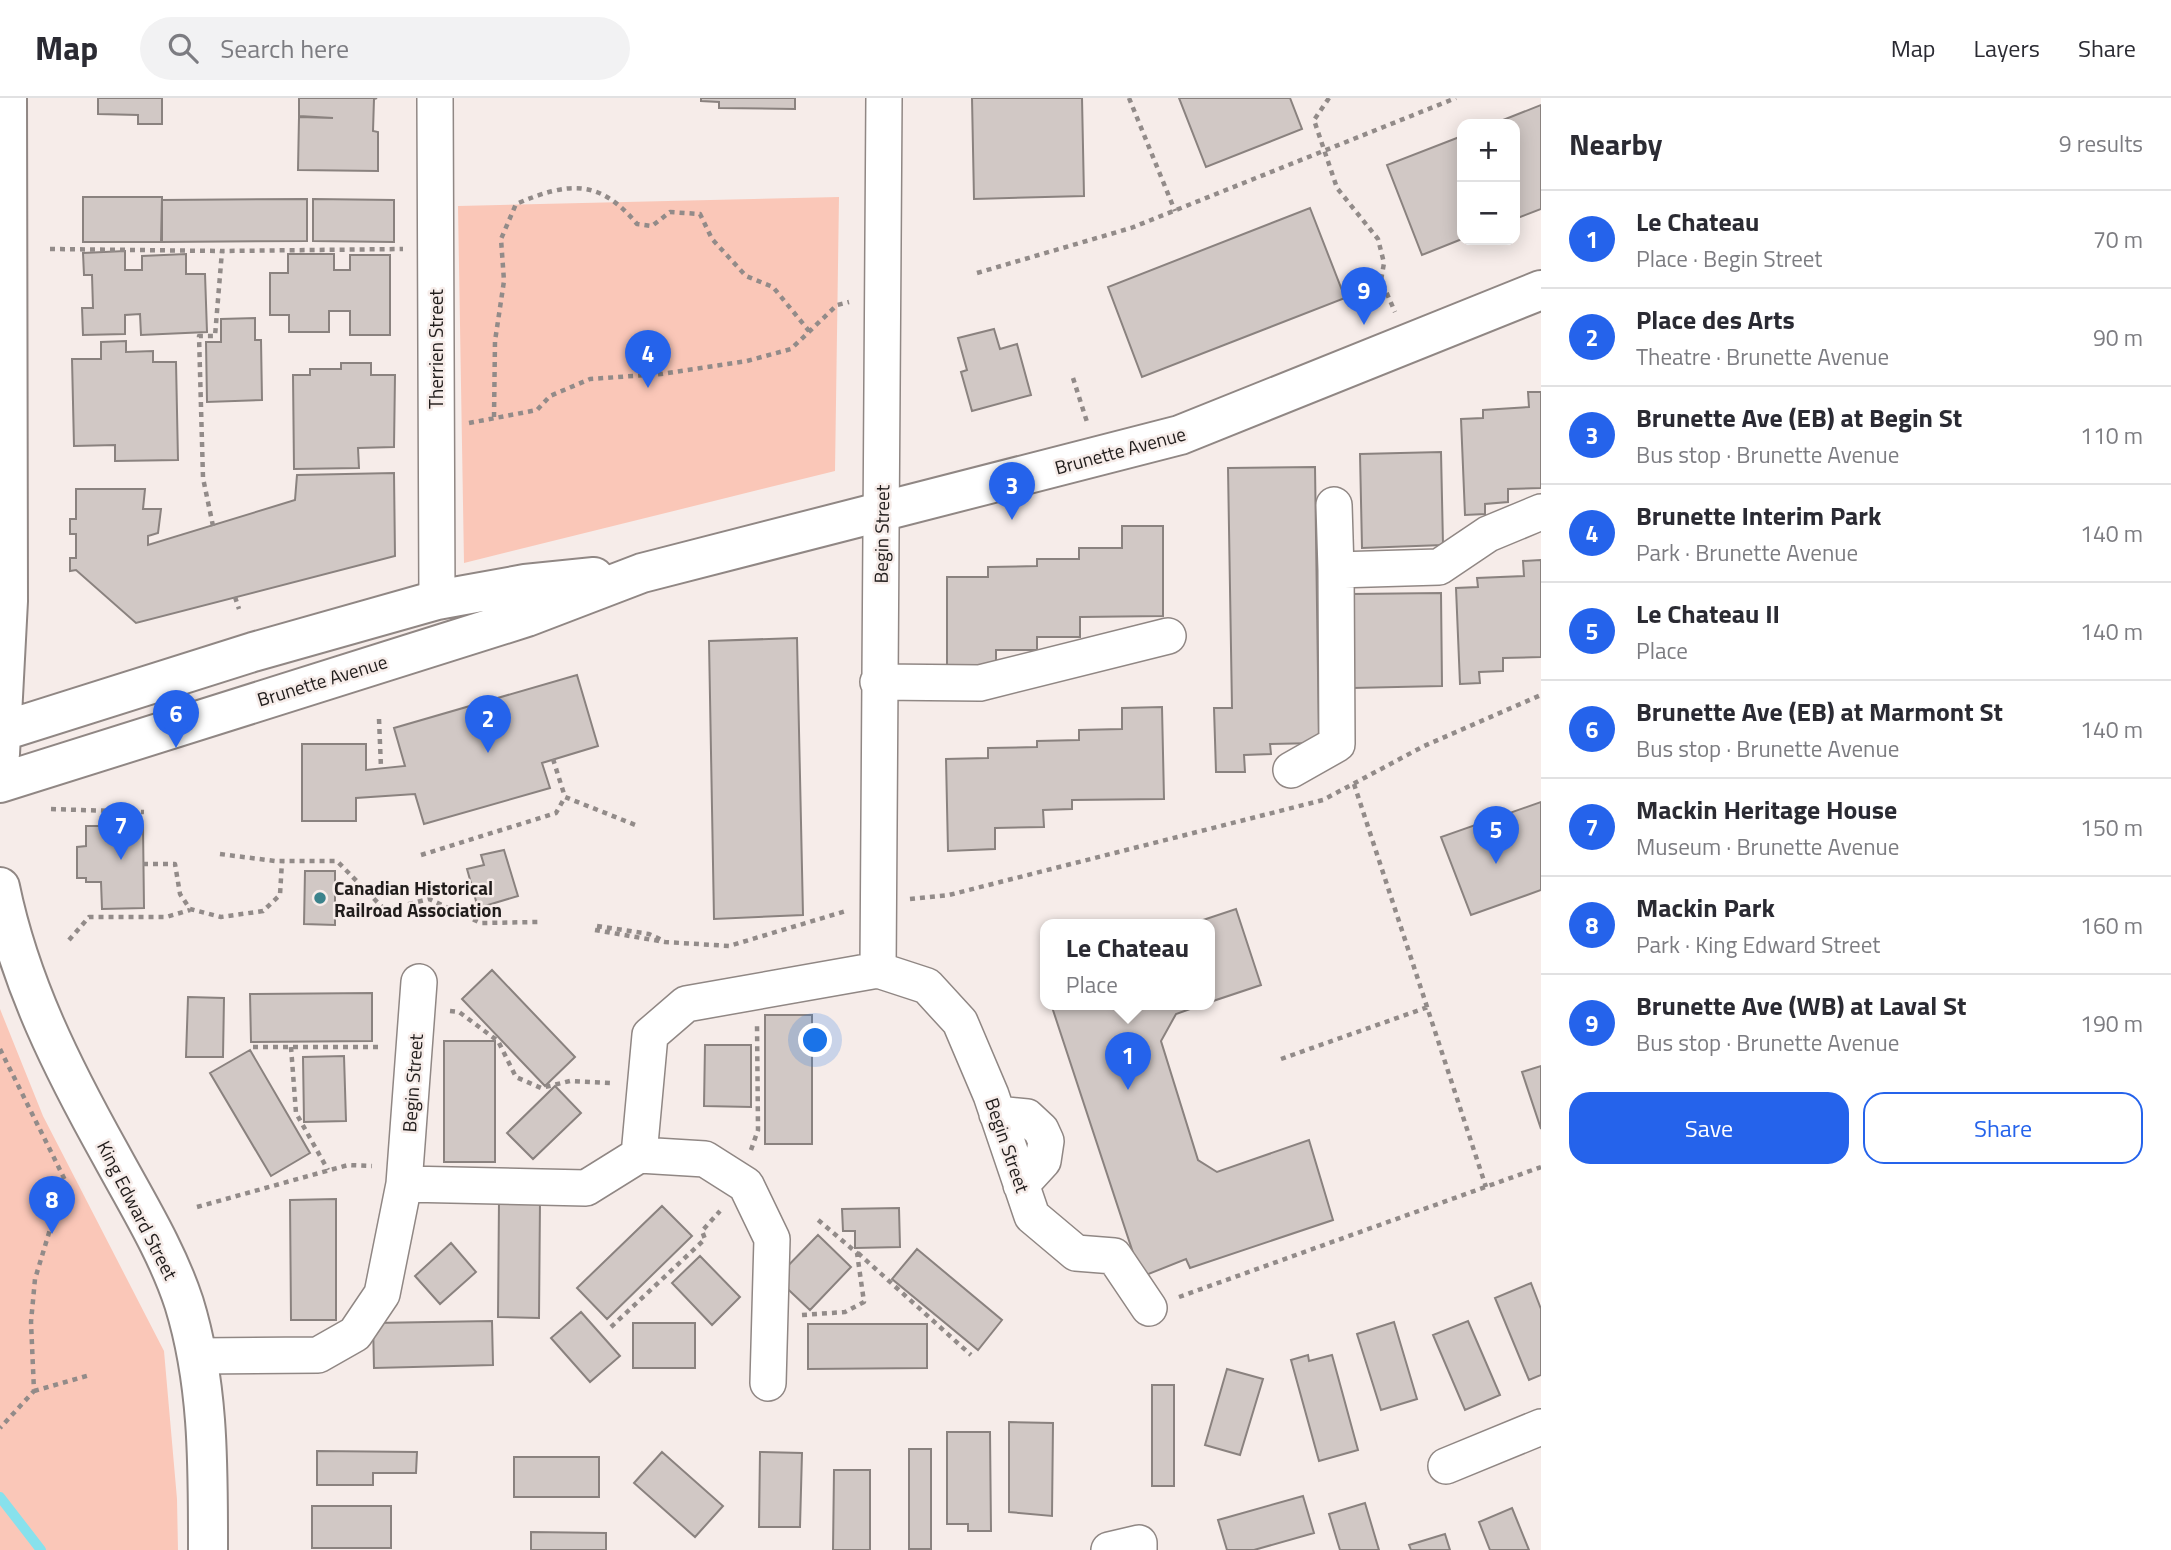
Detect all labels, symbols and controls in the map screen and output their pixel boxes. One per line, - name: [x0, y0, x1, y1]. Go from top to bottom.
- search box: [140, 17, 630, 80]
- text: Map: [35, 23, 98, 73]
- icon: search: [164, 29, 202, 67]
- text: Search here: [220, 29, 349, 68]
- text: Map: [1891, 30, 1936, 66]
- text: Layers: [1974, 30, 2040, 66]
- text: Share: [2078, 30, 2136, 66]
- map controls: [1457, 119, 1520, 245]
- button: +: [1457, 119, 1520, 182]
- text: Nearby: [1569, 121, 1662, 167]
- text: 9 results: [2059, 126, 2143, 161]
- button: −: [1457, 182, 1520, 245]
- text: Le Chateau: [1636, 202, 1759, 241]
- text: 1: [1586, 222, 1598, 257]
- text: 70 m: [2093, 222, 2143, 257]
- text: Place · Begin Street: [1636, 241, 1822, 276]
- pin: 9: [1341, 267, 1387, 325]
- street label: Therrien Street: [421, 289, 450, 409]
- text: Place des Arts: [1636, 300, 1795, 339]
- text: 2: [1586, 320, 1598, 355]
- text: 90 m: [2093, 320, 2143, 355]
- pin: 4: [625, 330, 671, 388]
- text: Theatre · Brunette Avenue: [1636, 339, 1889, 374]
- text: Brunette Ave (EB) at Begin St: [1636, 398, 1962, 437]
- text: 3: [1586, 418, 1598, 453]
- text: 110 m: [2080, 418, 2143, 453]
- street label: Brunette Avenue: [1051, 419, 1189, 481]
- text: Bus stop · Brunette Avenue: [1636, 437, 1899, 472]
- pin: 3: [989, 462, 1035, 520]
- street label: Begin Street: [866, 484, 896, 584]
- text: Brunette Interim Park: [1636, 496, 1881, 535]
- text: 4: [1586, 516, 1598, 551]
- text: 140 m: [2080, 516, 2143, 551]
- text: Park · Brunette Avenue: [1636, 535, 1858, 570]
- text: Le Chateau II: [1636, 594, 1780, 633]
- text: 5: [1586, 614, 1598, 649]
- text: 140 m: [2080, 614, 2143, 649]
- text: Place: [1636, 633, 1688, 668]
- street label: Brunette Avenue: [253, 646, 391, 714]
- pin: 6: [153, 690, 199, 748]
- text: Brunette Ave (EB) at Marmont St: [1636, 692, 2003, 731]
- pin: 2: [465, 695, 511, 753]
- text: 6: [1586, 712, 1598, 747]
- text: 140 m: [2080, 712, 2143, 747]
- text: Bus stop · Brunette Avenue: [1636, 731, 1899, 766]
- text: Mackin Heritage House: [1636, 790, 1897, 829]
- pin: 7: [98, 802, 144, 860]
- pin: 5: [1473, 806, 1519, 864]
- text: 7: [1586, 810, 1598, 845]
- text: 150 m: [2080, 810, 2143, 845]
- text: Museum · Brunette Avenue: [1636, 829, 1899, 864]
- place label: Canadian Historical Railroad Association: [334, 873, 502, 924]
- text: Mackin Park: [1636, 888, 1775, 927]
- marker: Canadian Historical Railroad Association: [312, 890, 328, 906]
- text: 8: [1586, 908, 1598, 943]
- text: 160 m: [2080, 908, 2143, 943]
- popup: [1040, 919, 1215, 1010]
- text: Park · King Edward Street: [1636, 927, 1880, 962]
- text: Le Chateau: [1066, 928, 1189, 967]
- text: Place: [1066, 967, 1118, 1002]
- text: Brunette Ave (WB) at Laval St: [1636, 986, 1966, 1025]
- text: 9: [1586, 1006, 1598, 1041]
- text: 190 m: [2080, 1006, 2143, 1041]
- your location: [798, 1023, 832, 1057]
- text: Bus stop · Brunette Avenue: [1636, 1025, 1899, 1060]
- street label: Begin Street: [394, 1032, 430, 1133]
- pin: 1: [1105, 1032, 1151, 1090]
- button: Save: [1569, 1092, 1849, 1164]
- button: Share: [1863, 1092, 2143, 1164]
- street label: Begin Street: [978, 1094, 1038, 1197]
- street label: King Edward Street: [90, 1135, 186, 1285]
- pin: 8: [29, 1176, 75, 1234]

